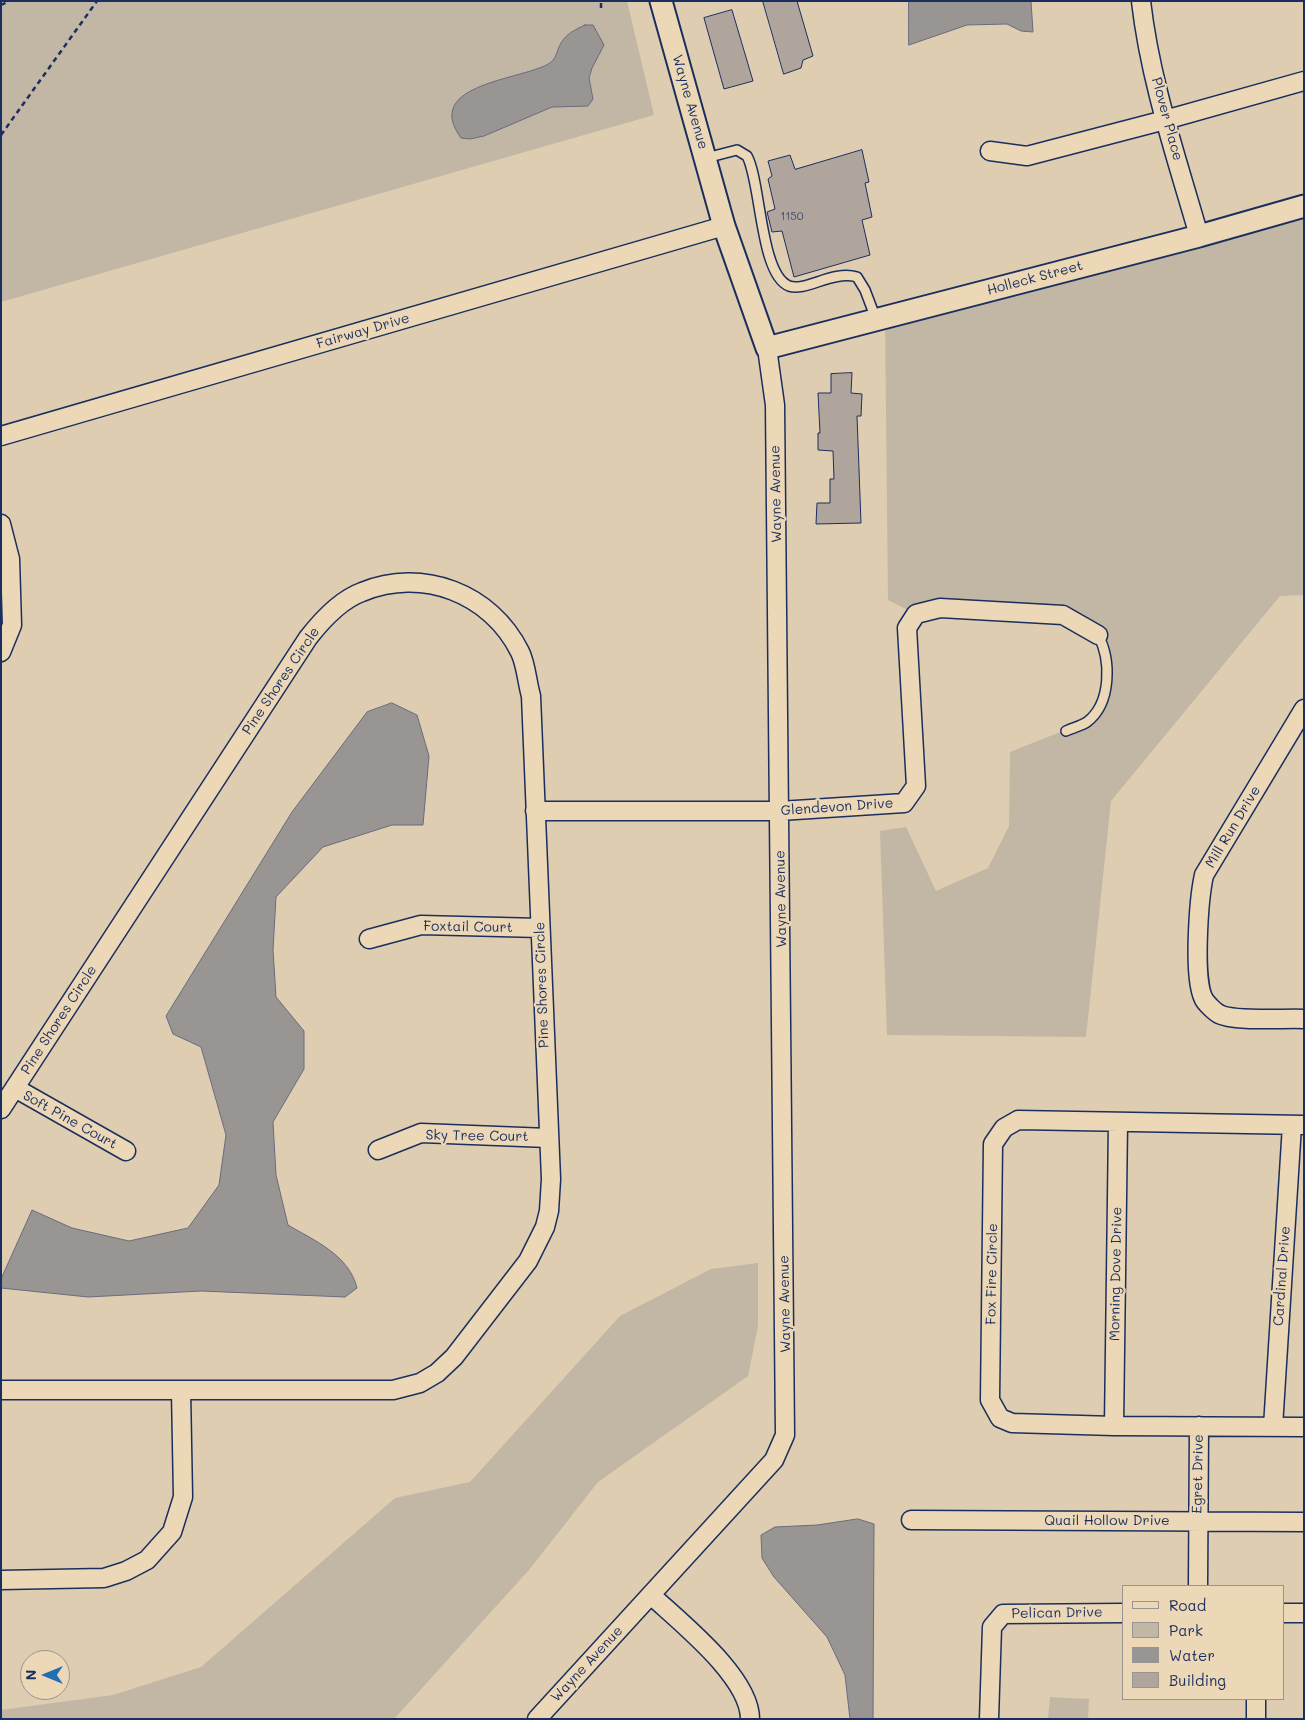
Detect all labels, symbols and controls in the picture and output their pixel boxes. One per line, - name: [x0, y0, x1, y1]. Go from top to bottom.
- street label: Wayne Avenue: [668, 53, 712, 151]
- street label: Plover Place: [1148, 75, 1186, 163]
- house number: 1150: [780, 210, 804, 224]
- street label: Holleck Street: [985, 257, 1085, 299]
- street label: Fairway Drive: [314, 310, 412, 352]
- street label: Wayne Avenue: [767, 445, 785, 543]
- street label: Pine Shores Circle: [239, 624, 323, 738]
- street label: Mill Run Drive: [1202, 783, 1264, 871]
- street label: Glendevon Drive: [780, 795, 894, 819]
- street label: Wayne Avenue: [772, 850, 790, 948]
- street label: Foxtail Court: [423, 918, 513, 936]
- street label: Pine Shores Circle: [531, 921, 553, 1049]
- street label: Pine Shores Circle: [18, 962, 100, 1078]
- street label: Soft Pine Court: [20, 1087, 120, 1153]
- street label: Sky Tree Court: [425, 1127, 529, 1145]
- street label: Morning Dove Drive: [1106, 1207, 1126, 1341]
- street label: Fox Fire Circle: [983, 1223, 1001, 1325]
- street label: Cardinal Drive: [1270, 1225, 1294, 1327]
- street label: Wayne Avenue: [776, 1255, 794, 1353]
- street label: Egret Drive: [1189, 1434, 1207, 1514]
- street label: Quail Hollow Drive: [1044, 1513, 1170, 1529]
- legend: [1122, 1585, 1285, 1700]
- text: Road: [1169, 1595, 1206, 1615]
- street label: Pelican Drive: [1011, 1604, 1103, 1622]
- text: Park: [1169, 1620, 1203, 1640]
- street label: Wayne Avenue: [548, 1623, 626, 1705]
- text: Water: [1169, 1645, 1215, 1665]
- north arrow: [20, 1650, 70, 1700]
- text: N: [21, 1670, 40, 1680]
- text: Building: [1169, 1670, 1226, 1690]

